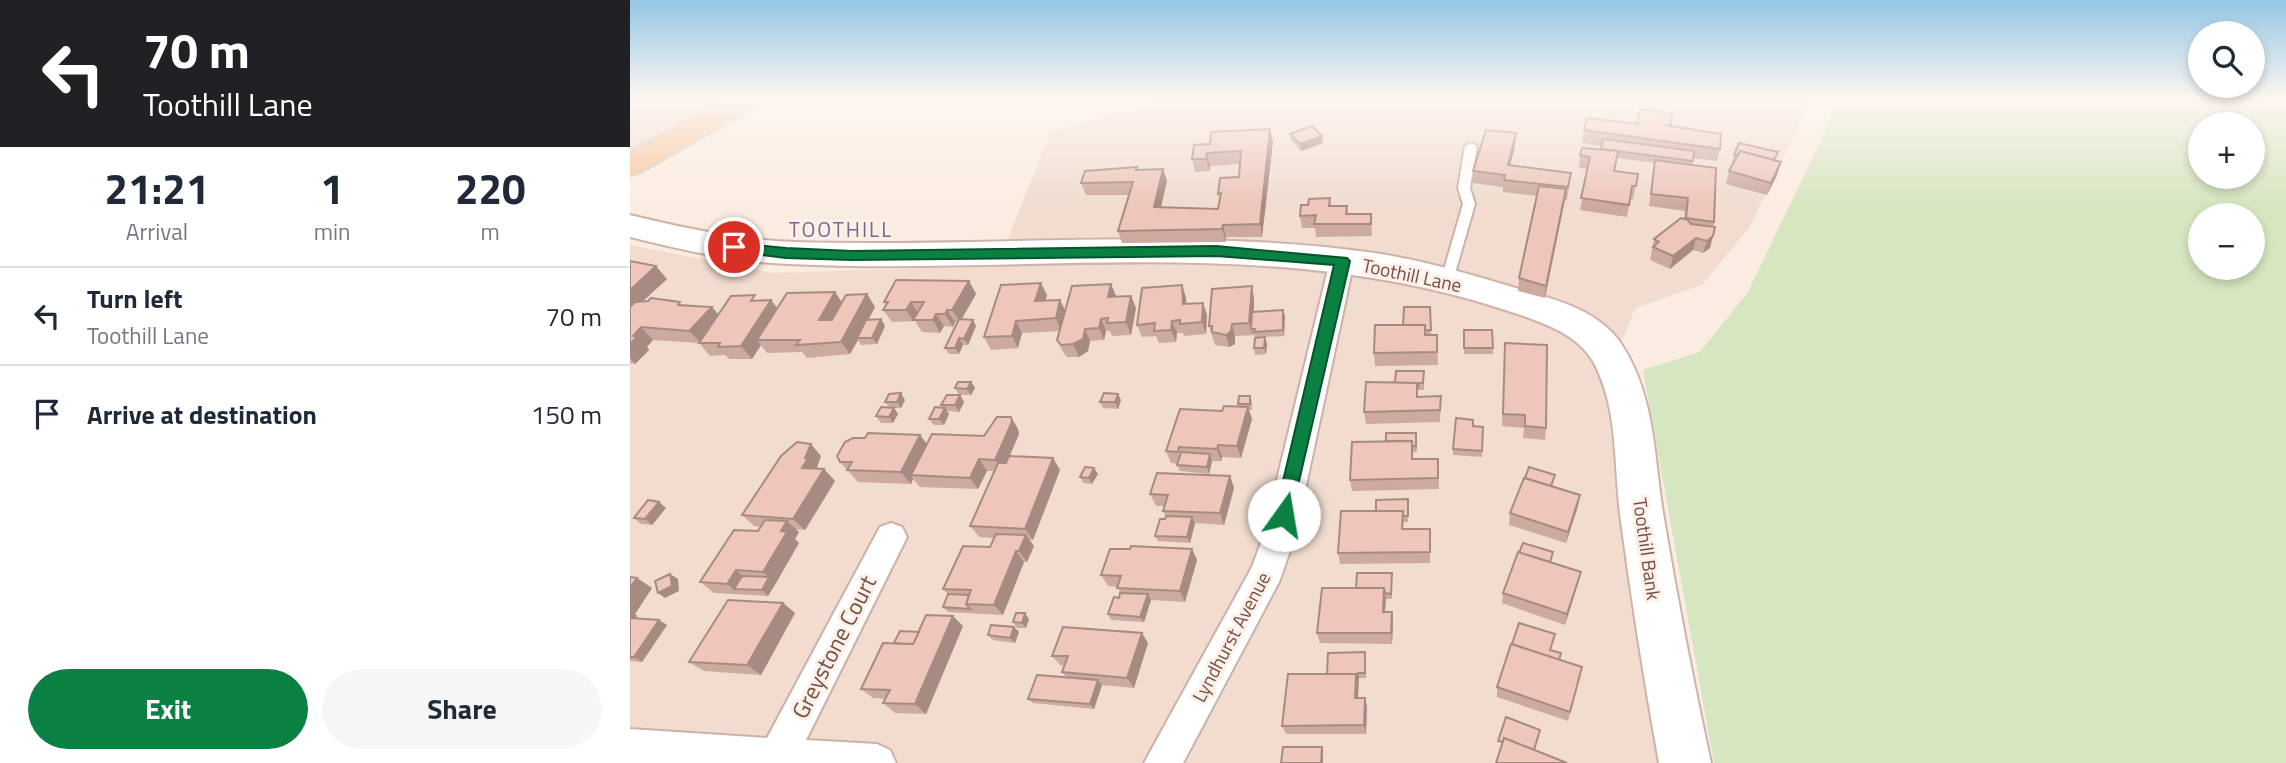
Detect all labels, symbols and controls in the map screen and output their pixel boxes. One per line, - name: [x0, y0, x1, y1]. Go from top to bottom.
- text: 70 m: [143, 12, 250, 87]
- map controls: [2188, 21, 2265, 280]
- button: search: [2188, 21, 2265, 98]
- icon: left: [28, 28, 119, 119]
- text: Toothill Lane: [143, 80, 313, 128]
- button: +: [2188, 112, 2265, 189]
- text: 21:21: [104, 156, 209, 220]
- text: 1: [320, 156, 344, 220]
- text: 220: [455, 156, 525, 220]
- button: −: [2188, 203, 2265, 280]
- district label: TOOTHILL: [789, 213, 893, 245]
- text: Arrival: [126, 214, 188, 249]
- text: min: [314, 214, 350, 249]
- text: m: [481, 214, 500, 249]
- pin: [704, 217, 764, 277]
- icon: arrive: [715, 228, 753, 266]
- street label: Toothill Lane: [1360, 250, 1464, 299]
- text: Turn left: [87, 279, 182, 318]
- icon: left: [28, 297, 66, 335]
- text: 70 m: [545, 297, 602, 336]
- text: Toothill Lane: [87, 318, 209, 353]
- icon: arrive: [28, 395, 66, 433]
- text: Arrive at destination: [87, 395, 317, 434]
- text: 150 m: [531, 395, 602, 434]
- position arrow: [1247, 478, 1321, 552]
- street label: Toothill Bank: [1626, 496, 1669, 602]
- street label: Lyndhurst Avenue: [1184, 567, 1277, 707]
- street label: Greystone Court: [782, 569, 885, 725]
- button: Exit: [28, 669, 308, 749]
- button: Share: [322, 669, 602, 749]

